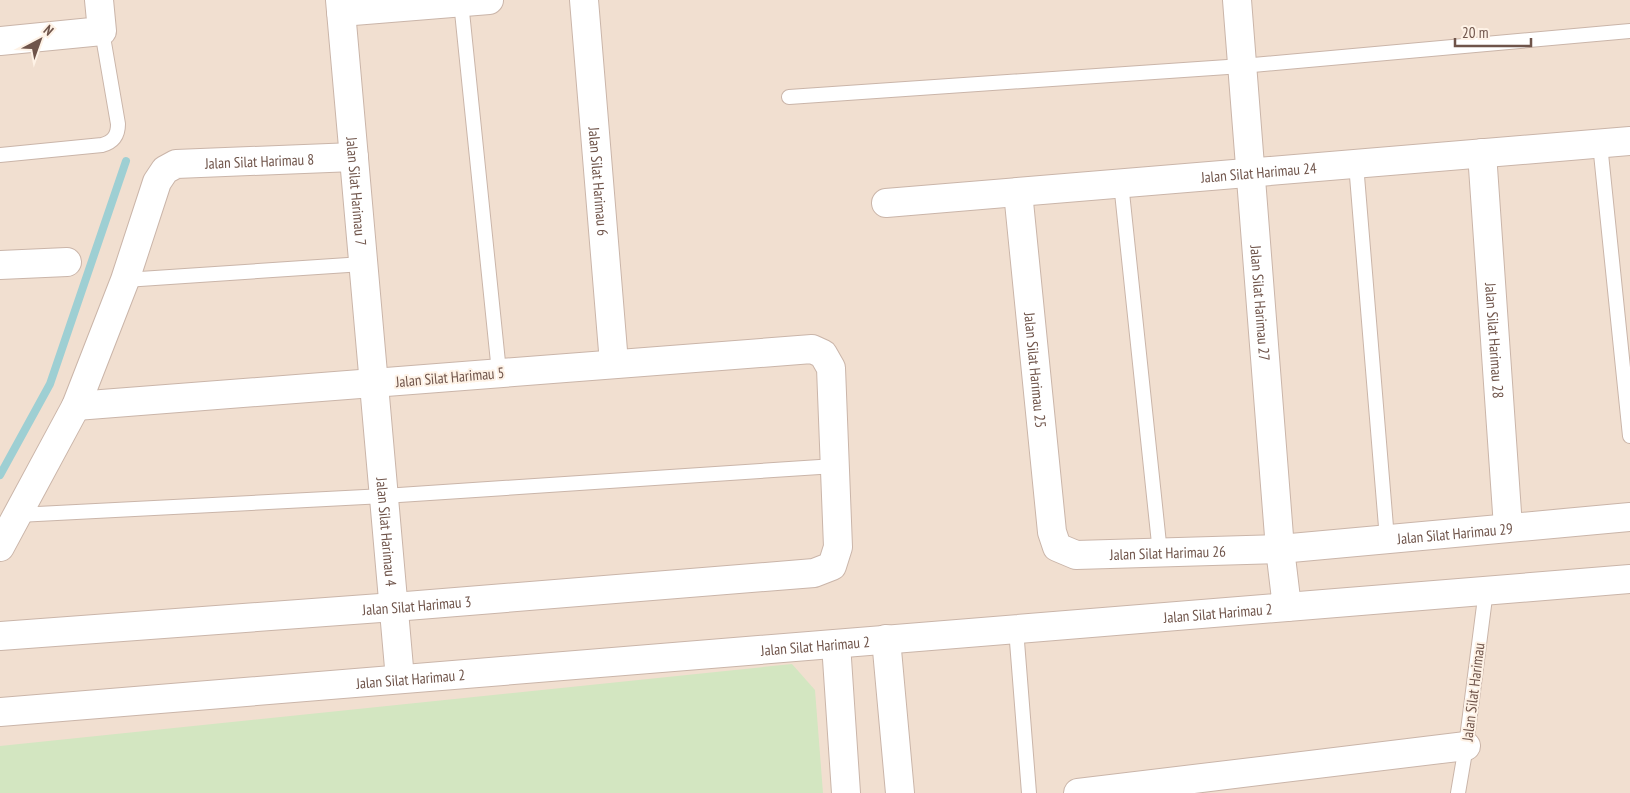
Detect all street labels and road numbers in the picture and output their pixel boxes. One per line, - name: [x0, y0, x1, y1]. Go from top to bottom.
- street label: Jalan Silat Harimau 6: [585, 125, 613, 237]
- street label: Jalan Silat Harimau 7: [343, 135, 371, 246]
- street label: Jalan Silat Harimau 8: [204, 149, 314, 172]
- street label: Jalan Silat Harimau 24: [1199, 158, 1317, 186]
- street label: Jalan Silat Harimau 27: [1247, 244, 1275, 362]
- street label: Jalan Silat Harimau 28: [1481, 281, 1509, 399]
- street label: Jalan Silat Harimau 25: [1020, 310, 1051, 429]
- street label: Jalan Silat Harimau 5: [394, 363, 505, 391]
- street label: Jalan Silat Harimau 4: [373, 476, 401, 587]
- street label: Jalan Silat Harimau 29: [1395, 518, 1514, 548]
- street label: Jalan Silat Harimau 26: [1109, 541, 1226, 564]
- street label: Jalan Silat Harimau 3: [361, 591, 472, 619]
- street label: Jalan Silat Harimau 2: [1162, 599, 1273, 627]
- street label: Jalan Silat Harimau 2: [759, 632, 870, 659]
- street label: Jalan Silat Harimau: [1457, 642, 1488, 743]
- street label: Jalan Silat Harimau 2: [354, 665, 466, 692]

